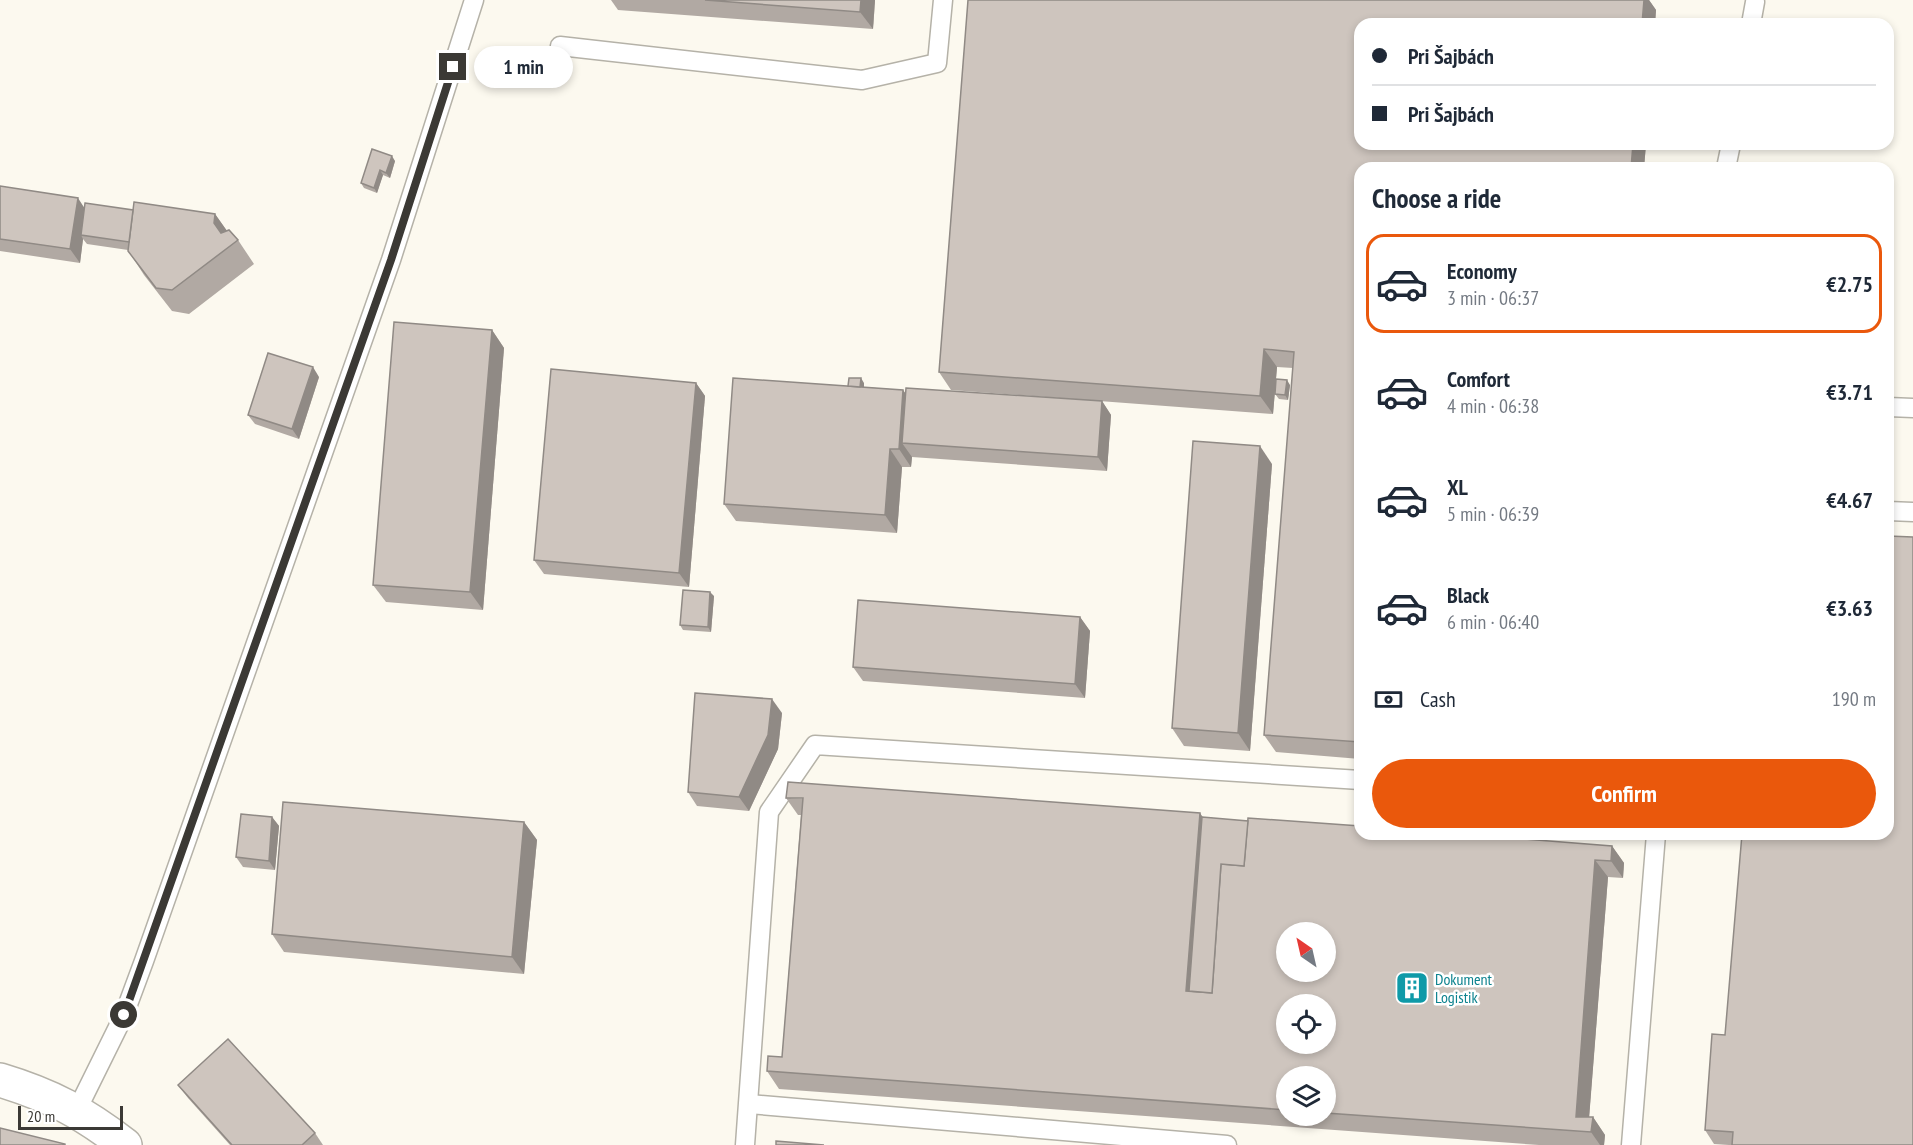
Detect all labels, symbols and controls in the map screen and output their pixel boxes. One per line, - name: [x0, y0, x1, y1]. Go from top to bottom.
- text: Pri Šajbách: [1408, 42, 1494, 70]
- callout: 1 min: [474, 46, 573, 88]
- route end: [439, 53, 466, 80]
- text: 1 min: [503, 54, 544, 80]
- text: Pri Šajbách: [1408, 100, 1494, 128]
- text: Choose a ride: [1372, 181, 1501, 215]
- icon: car: [1375, 257, 1429, 311]
- text: Economy: [1447, 257, 1517, 285]
- text: €2.75: [1826, 270, 1873, 298]
- text: 3 min · 06:37: [1447, 285, 1539, 311]
- icon: car: [1375, 365, 1429, 419]
- text: Comfort: [1447, 365, 1510, 393]
- text: €3.71: [1826, 378, 1873, 406]
- text: 4 min · 06:38: [1447, 393, 1539, 419]
- icon: car: [1375, 473, 1429, 527]
- text: XL: [1447, 473, 1468, 501]
- text: €4.67: [1826, 486, 1873, 514]
- text: 5 min · 06:39: [1447, 501, 1539, 527]
- icon: car: [1375, 581, 1429, 635]
- text: Black: [1447, 581, 1489, 609]
- text: €3.63: [1826, 594, 1873, 622]
- text: 6 min · 06:40: [1447, 609, 1539, 635]
- icon: cash: [1372, 683, 1405, 716]
- text: Cash: [1420, 685, 1456, 713]
- text: 190 m: [1832, 686, 1876, 712]
- button: Confirm: [1372, 759, 1876, 828]
- north arrow: [1276, 922, 1336, 982]
- map controls: [1276, 922, 1336, 1126]
- place label: Dokument Logistik: [1435, 969, 1493, 1007]
- building icon: Dokument Logistik: [1394, 970, 1430, 1006]
- button: locate: [1276, 994, 1336, 1054]
- route start: [110, 1001, 137, 1028]
- button: layers: [1276, 1066, 1336, 1126]
- scale bar: [18, 1103, 123, 1130]
- text: 20 m: [27, 1106, 55, 1126]

